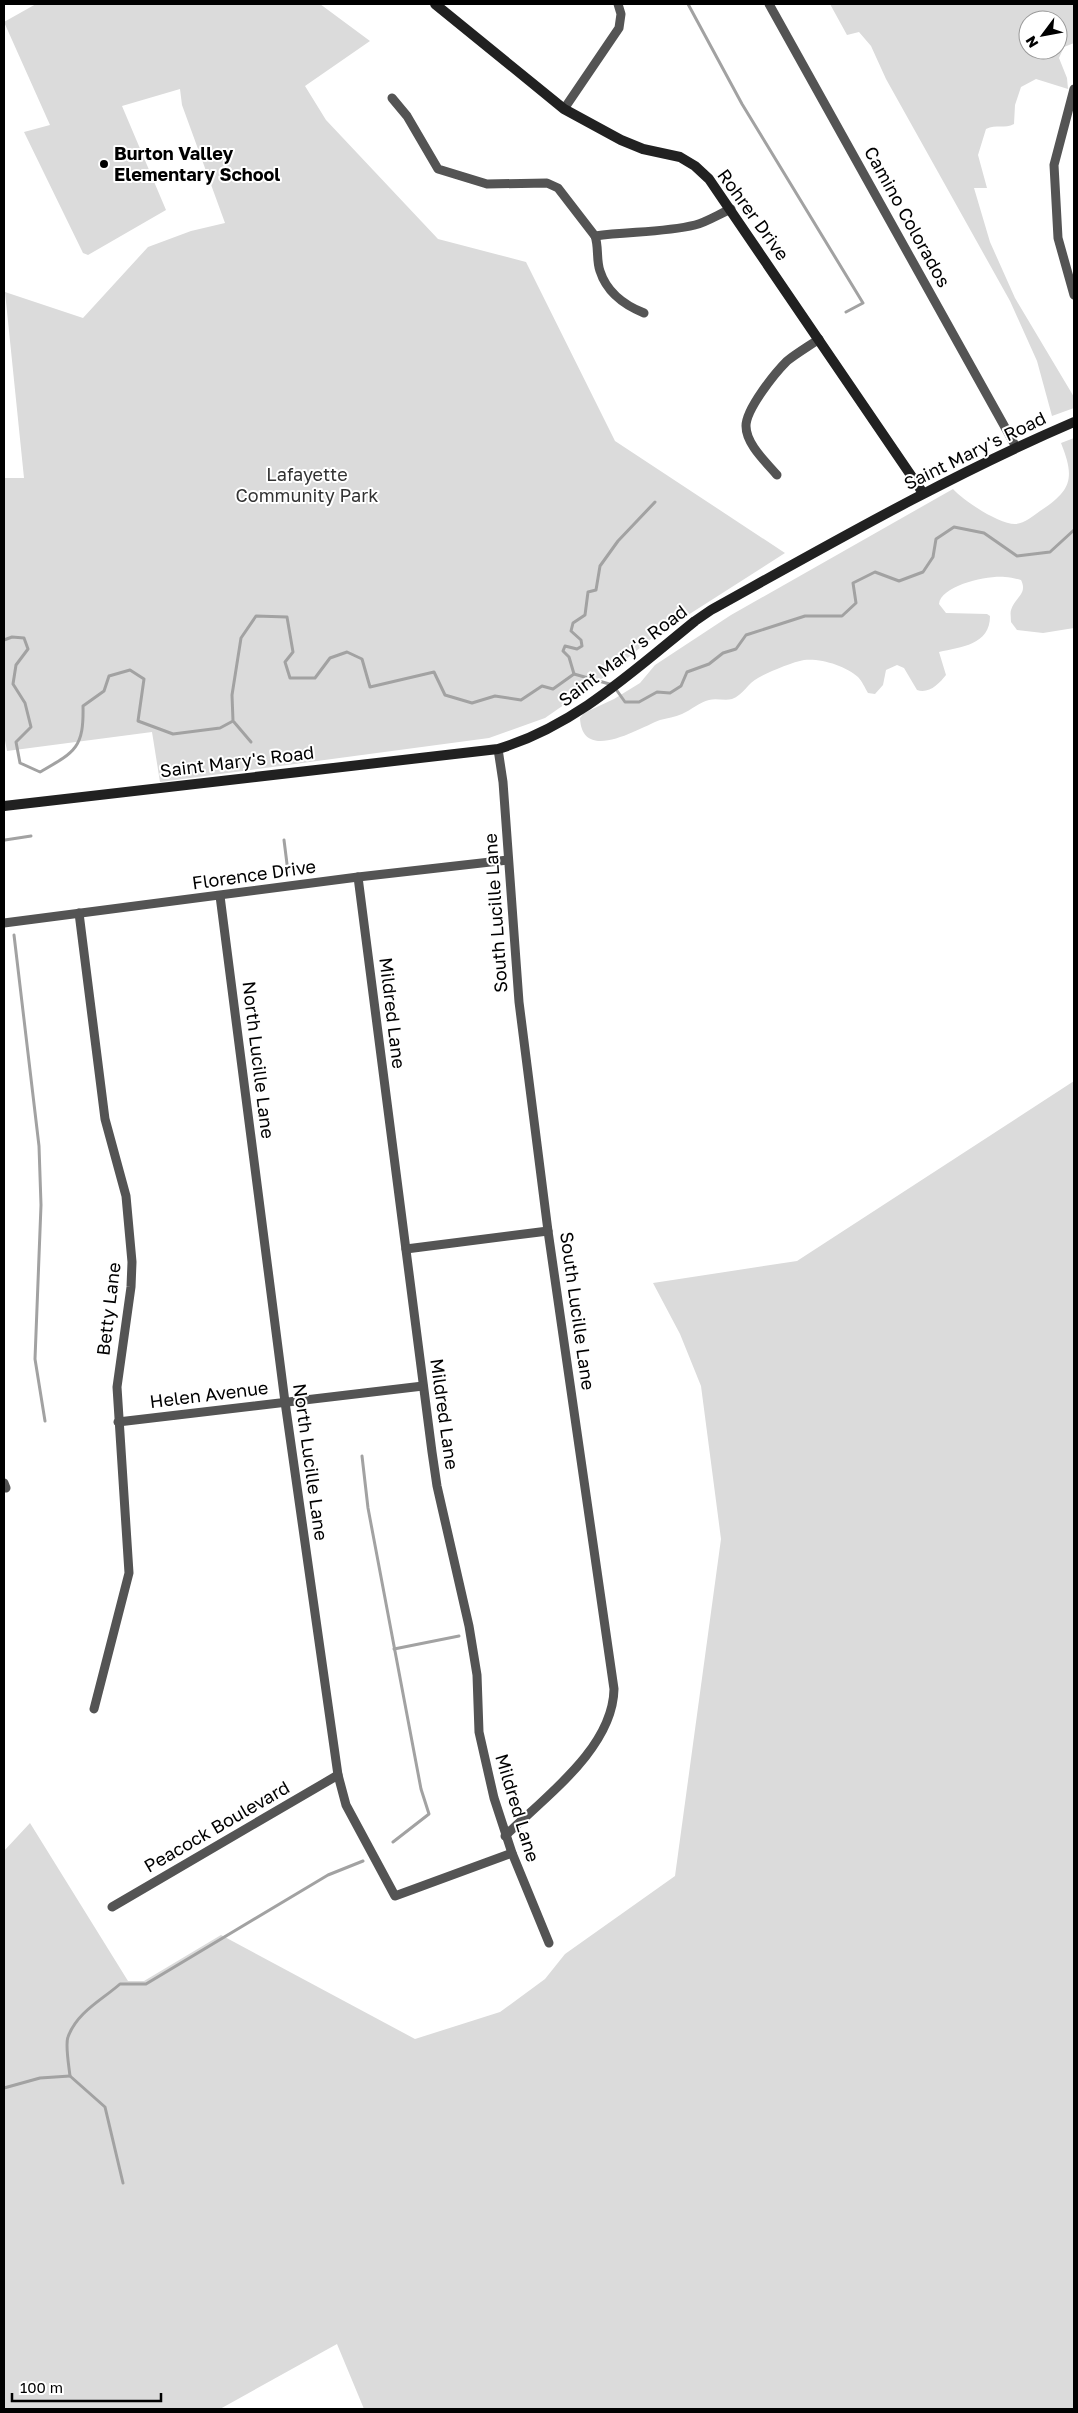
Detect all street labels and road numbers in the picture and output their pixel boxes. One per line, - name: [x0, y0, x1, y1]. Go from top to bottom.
- street label: Camino Colorados: [860, 142, 956, 291]
- street label: Rohrer Drive: [713, 165, 794, 264]
- street label: Saint Mary's Road: [900, 406, 1049, 494]
- street label: Saint Mary's Road: [554, 600, 691, 711]
- street label: Saint Mary's Road: [159, 741, 315, 781]
- street label: South Lucille Lane: [478, 833, 512, 994]
- street label: Florence Drive: [191, 854, 317, 894]
- street label: Mildred Lane: [375, 956, 411, 1070]
- street label: North Lucille Lane: [238, 980, 280, 1140]
- street label: South Lucille Lane: [556, 1230, 600, 1392]
- street label: Betty Lane: [91, 1261, 125, 1357]
- street label: Mildred Lane: [426, 1357, 464, 1471]
- street label: Helen Avenue: [148, 1376, 269, 1412]
- street label: North Lucille Lane: [289, 1382, 333, 1542]
- street label: Mildred Lane: [491, 1751, 545, 1864]
- street label: Peacock Boulevard: [140, 1776, 293, 1877]

